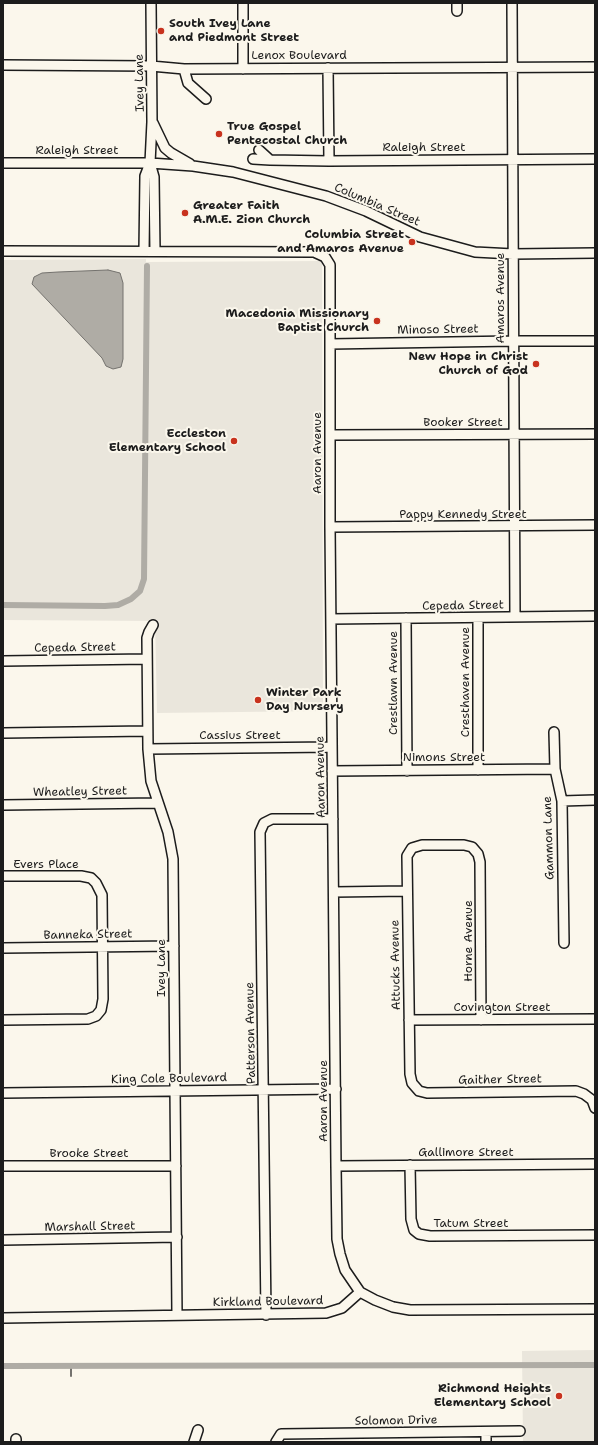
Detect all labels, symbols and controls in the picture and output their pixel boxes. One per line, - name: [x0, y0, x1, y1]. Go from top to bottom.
- place label: South Ivey Lane and Piedmont Street: [169, 17, 299, 45]
- marker: South Ivey Lane and Piedmont Street: [156, 26, 166, 36]
- street label: Lenox Boulevard: [251, 49, 347, 63]
- street label: Ivey Lane: [132, 54, 148, 112]
- place label: True Gospel Pentecostal Church: [227, 120, 347, 148]
- marker: True Gospel Pentecostal Church: [214, 129, 224, 139]
- street label: Raleigh Street: [382, 141, 466, 155]
- street label: Raleigh Street: [35, 144, 119, 158]
- street label: Columbia Street: [332, 180, 422, 230]
- place label: Greater Faith A.M.E. Zion Church: [193, 199, 310, 227]
- marker: Greater Faith A.M.E. Zion Church: [180, 208, 190, 218]
- place label: Columbia Street and Amaros Avenue: [277, 228, 404, 256]
- marker: Columbia Street and Amaros Avenue: [407, 237, 417, 247]
- street label: Amaros Avenue: [494, 253, 508, 343]
- place label: Macedonia Missionary Baptist Church: [226, 307, 369, 335]
- marker: Macedonia Missionary Baptist Church: [372, 316, 382, 326]
- street label: Minoso Street: [397, 322, 479, 338]
- place label: New Hope in Christ Church of God: [409, 350, 528, 378]
- marker: New Hope in Christ Church of God: [531, 359, 541, 369]
- street label: Aaron Avenue: [311, 412, 325, 494]
- street label: Booker Street: [423, 416, 503, 430]
- place label: Eccleston Elementary School: [109, 427, 226, 455]
- marker: Eccleston Elementary School: [229, 436, 239, 446]
- street label: Pappy Kennedy Street: [399, 508, 527, 522]
- street label: Cepeda Street: [422, 598, 504, 614]
- street label: Cresthaven Avenue: [459, 627, 473, 737]
- street label: Crestlawn Avenue: [387, 631, 401, 735]
- street label: Cepeda Street: [34, 640, 116, 656]
- place label: Winter Park Day Nursery: [266, 686, 344, 714]
- marker: Winter Park Day Nursery: [253, 695, 263, 705]
- street label: Cassius Street: [199, 729, 281, 743]
- street label: Aaron Avenue: [313, 736, 329, 818]
- street label: Nimons Street: [403, 751, 485, 765]
- street label: Wheatley Street: [33, 784, 127, 800]
- street label: Gammon Lane: [540, 796, 558, 880]
- street label: Evers Place: [13, 858, 79, 872]
- street label: Horne Avenue: [462, 900, 476, 982]
- street label: Attucks Avenue: [388, 920, 404, 1010]
- street label: Banneka Street: [43, 927, 133, 943]
- street label: Ivey Lane: [155, 939, 169, 997]
- street label: Patterson Avenue: [243, 982, 259, 1084]
- street label: Covington Street: [453, 1001, 551, 1015]
- street label: Aaron Avenue: [317, 1060, 331, 1142]
- street label: King Cole Boulevard: [111, 1071, 227, 1087]
- street label: Gaither Street: [458, 1072, 542, 1088]
- street label: Gallimore Street: [418, 1146, 514, 1160]
- street label: Brooke Street: [49, 1147, 129, 1161]
- street label: Tatum Street: [434, 1217, 508, 1231]
- street label: Marshall Street: [44, 1219, 136, 1235]
- street label: Kirkland Boulevard: [213, 1294, 323, 1310]
- place label: Richmond Heights Elementary School: [434, 1382, 551, 1410]
- marker: Richmond Heights Elementary School: [554, 1391, 564, 1401]
- street label: Solomon Drive: [354, 1413, 438, 1429]

